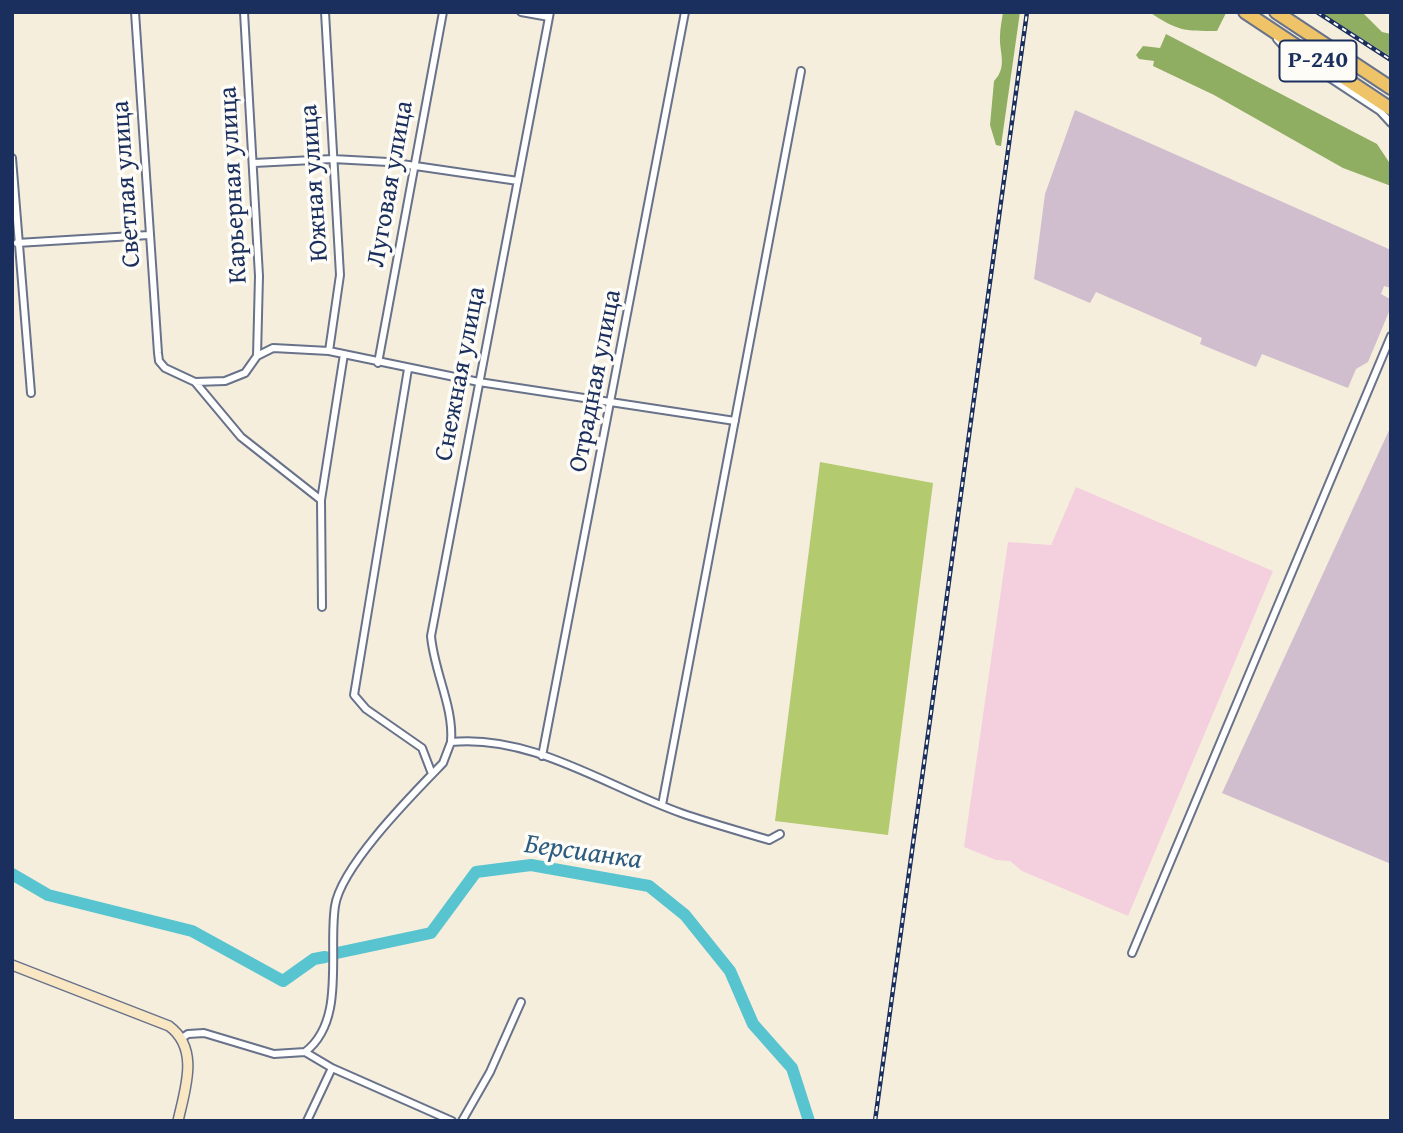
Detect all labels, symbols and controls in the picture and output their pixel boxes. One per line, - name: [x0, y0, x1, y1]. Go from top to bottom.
- road number: Р-240: [1280, 40, 1356, 82]
- street label: Карьерная улица: [213, 86, 255, 284]
- street label: Луговая улица: [361, 98, 421, 270]
- street label: Светлая улица: [106, 99, 148, 269]
- street label: Южная улица: [294, 103, 336, 263]
- street label: Снежная улица: [429, 284, 493, 464]
- street label: Отрадная улица: [563, 287, 629, 475]
- water label: Берсианка: [522, 828, 644, 878]

